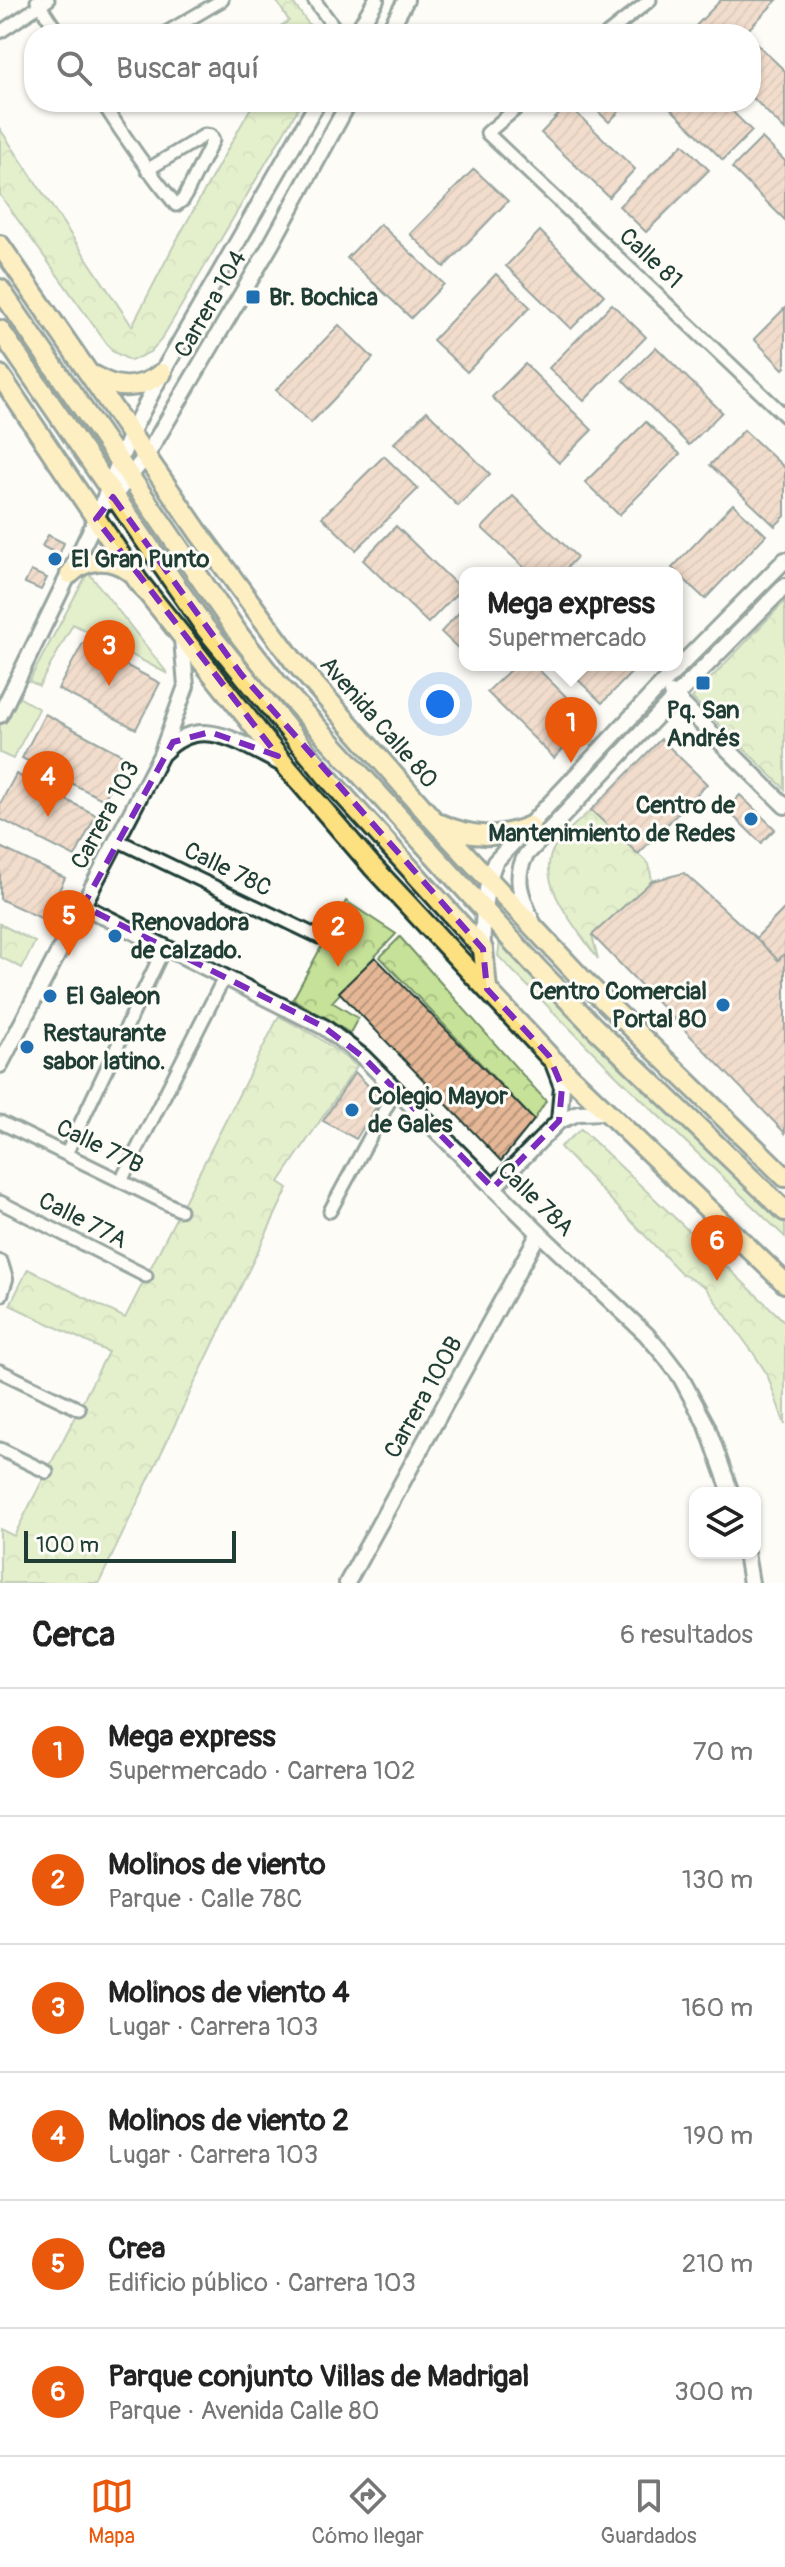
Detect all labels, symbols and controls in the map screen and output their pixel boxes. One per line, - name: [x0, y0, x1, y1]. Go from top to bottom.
- search box: [24, 24, 761, 112]
- icon: search: [52, 46, 96, 90]
- text: Buscar aquí: [116, 50, 259, 87]
- street label: Calle 81: [613, 222, 688, 295]
- street label: Carrera 104: [168, 245, 253, 363]
- place label: Br. Bochica: [269, 283, 378, 312]
- marker: Br. Bochica: [244, 288, 262, 306]
- place label: El Gran Punto: [71, 545, 209, 574]
- marker: El Gran Punto: [46, 550, 64, 568]
- popup: [459, 567, 683, 671]
- text: Mega express: [487, 585, 655, 622]
- pin: 3: [83, 620, 135, 686]
- text: Supermercado: [487, 622, 646, 654]
- street label: Avenida Calle 80: [313, 650, 444, 794]
- marker: Pq. San Andrés: [694, 674, 712, 692]
- your location: [420, 684, 460, 724]
- place label: Pq. San Andrés: [667, 696, 740, 753]
- pin: 1: [545, 697, 597, 763]
- pin: 4: [22, 751, 74, 817]
- street label: Carrera 103: [65, 756, 146, 874]
- place label: Centro de Mantenimiento de Redes: [488, 791, 736, 848]
- marker: Centro de Mantenimiento de Redes: [742, 810, 760, 828]
- street label: Calle 78C: [179, 836, 276, 903]
- pin: 5: [43, 890, 95, 956]
- pin: 2: [312, 901, 364, 967]
- place label: Renovadora de calzado.: [131, 908, 249, 965]
- marker: Renovadora de calzado.: [106, 927, 124, 945]
- place label: Centro Comercial Portal 80: [530, 977, 707, 1034]
- place label: El Galeon: [66, 982, 160, 1011]
- marker: El Galeon: [41, 987, 59, 1005]
- marker: Centro Comercial Portal 80: [714, 996, 732, 1014]
- place label: Restaurante sabor latino.: [43, 1019, 167, 1076]
- marker: Restaurante sabor latino.: [18, 1038, 36, 1056]
- place label: Colegio Mayor de Gales: [368, 1082, 508, 1139]
- marker: Colegio Mayor de Gales: [343, 1101, 361, 1119]
- street label: Calle 77B: [51, 1113, 148, 1180]
- street label: Calle 78A: [491, 1156, 580, 1243]
- street label: Calle 77A: [34, 1186, 132, 1255]
- pin: 6: [691, 1215, 743, 1281]
- street label: Carrera 100B: [378, 1331, 469, 1463]
- map controls: [689, 1487, 761, 1559]
- button: layers: [689, 1487, 761, 1559]
- scale bar: [24, 1527, 236, 1563]
- text: 100 m: [36, 1531, 99, 1559]
- text: Cerca: [32, 1614, 115, 1657]
- text: 6 resultados: [620, 1619, 753, 1651]
- text: Mega express: [108, 1718, 276, 1755]
- text: 1: [53, 1736, 63, 1768]
- text: 70 m: [693, 1736, 753, 1768]
- text: Supermercado · Carrera 102: [108, 1755, 415, 1787]
- text: Molinos de viento: [108, 1846, 326, 1883]
- text: 2: [51, 1864, 65, 1896]
- text: 130 m: [682, 1864, 753, 1896]
- text: Parque · Calle 78C: [108, 1883, 302, 1915]
- text: Molinos de viento 4: [108, 1974, 350, 2011]
- text: 3: [51, 1992, 65, 2024]
- text: 160 m: [681, 1992, 753, 2024]
- text: Lugar · Carrera 103: [108, 2011, 318, 2043]
- text: Molinos de viento 2: [108, 2102, 349, 2139]
- text: 4: [50, 2120, 66, 2152]
- text: 190 m: [683, 2120, 753, 2152]
- text: Lugar · Carrera 103: [108, 2139, 318, 2171]
- text: Crea: [108, 2230, 165, 2267]
- text: 5: [51, 2248, 65, 2280]
- text: 210 m: [682, 2248, 753, 2280]
- text: Edificio público · Carrera 103: [108, 2267, 416, 2299]
- text: Parque conjunto Villas de Madrigal: [108, 2358, 530, 2395]
- text: 6: [50, 2376, 66, 2408]
- text: 300 m: [674, 2376, 753, 2408]
- text: Parque · Avenida Calle 80: [108, 2395, 379, 2427]
- tab: Mapa: [88, 2474, 135, 2550]
- tab: Cómo llegar: [312, 2474, 424, 2550]
- tab: Guardados: [600, 2474, 697, 2550]

